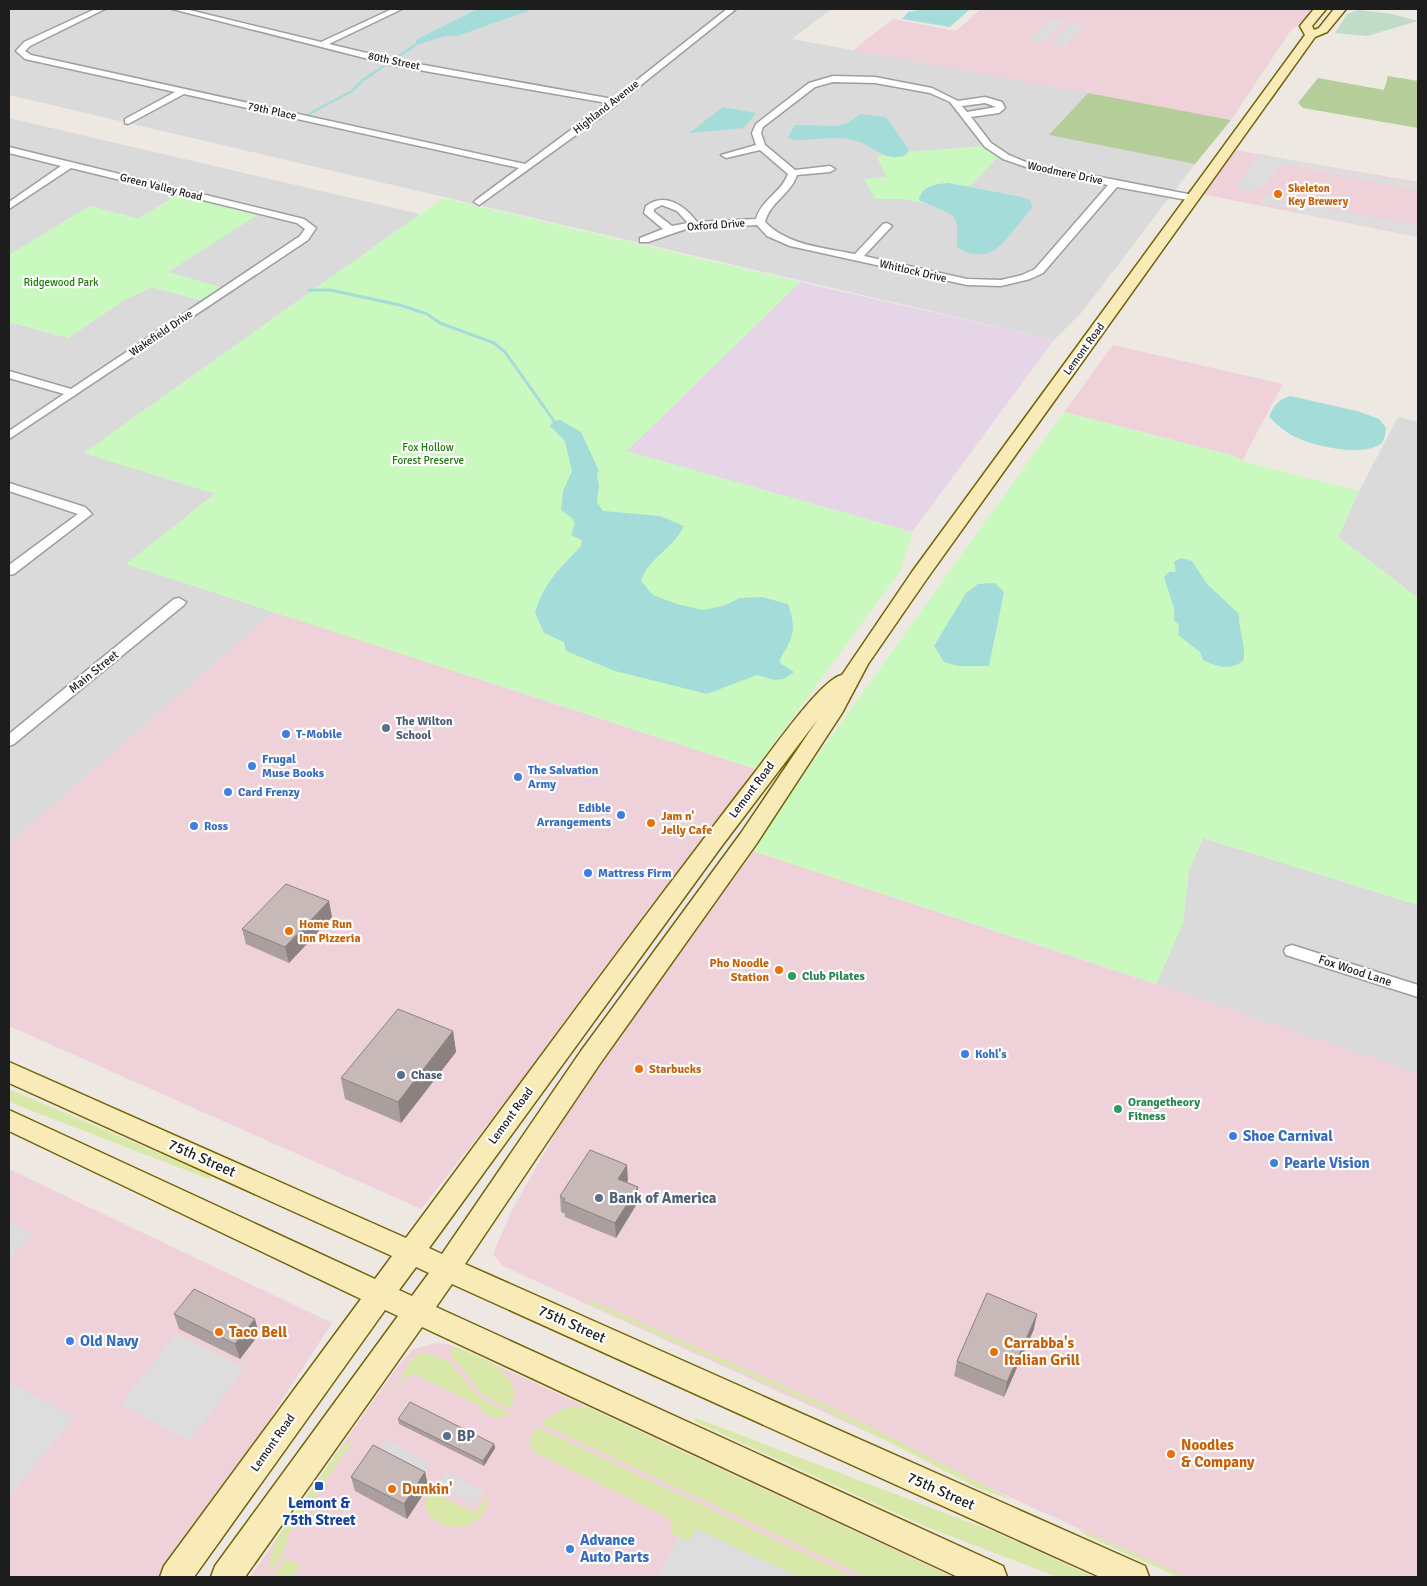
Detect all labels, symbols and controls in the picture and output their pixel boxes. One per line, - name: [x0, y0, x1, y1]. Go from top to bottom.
- street label: 80th Street: [367, 49, 421, 73]
- street label: Highland Avenue: [571, 77, 641, 137]
- street label: 79th Place: [246, 99, 298, 123]
- street label: Woodmere Drive: [1026, 159, 1104, 187]
- street label: Green Valley Road: [118, 170, 204, 204]
- place label: Skeleton Key Brewery: [1288, 182, 1349, 208]
- marker: Skeleton Key Brewery: [1272, 188, 1284, 200]
- street label: Oxford Drive: [686, 216, 746, 234]
- street label: Whitlock Drive: [878, 257, 948, 285]
- park label: Ridgewood Park: [23, 276, 99, 289]
- street label: Wakefield Drive: [127, 307, 195, 359]
- street label: Lemont Road: [1061, 320, 1107, 378]
- park label: Fox Hollow Forest Preserve: [392, 441, 464, 467]
- street label: Main Street: [66, 647, 122, 697]
- place label: The Wilton School: [396, 714, 453, 743]
- marker: The Wilton School: [380, 722, 392, 734]
- place label: T-Mobile: [296, 727, 342, 742]
- marker: T-Mobile: [280, 728, 292, 740]
- place label: Frugal Muse Books: [262, 752, 325, 781]
- street label: Lemont Road: [726, 759, 778, 821]
- marker: Frugal Muse Books: [246, 760, 258, 772]
- place label: The Salvation Army: [528, 763, 599, 792]
- marker: The Salvation Army: [512, 771, 524, 783]
- place label: Card Frenzy: [238, 785, 300, 800]
- marker: Card Frenzy: [222, 786, 234, 798]
- place label: Edible Arrangements: [537, 801, 612, 830]
- marker: Edible Arrangements: [615, 809, 627, 821]
- place label: Jam n' Jelly Cafe: [661, 809, 712, 838]
- marker: Jam n' Jelly Cafe: [645, 817, 657, 829]
- place label: Ross: [204, 819, 229, 834]
- marker: Ross: [188, 820, 200, 832]
- place label: Mattress Firm: [598, 866, 672, 881]
- marker: Mattress Firm: [582, 867, 594, 879]
- place label: Home Run Inn Pizzeria: [299, 917, 361, 946]
- marker: Home Run Inn Pizzeria: [283, 925, 295, 937]
- street label: Fox Wood Lane: [1316, 952, 1394, 990]
- place label: Pho Noodle Station: [710, 956, 769, 985]
- marker: Pho Noodle Station: [773, 964, 785, 976]
- place label: Club Pilates: [802, 969, 865, 984]
- marker: Club Pilates: [786, 970, 798, 982]
- place label: Kohl's: [975, 1047, 1007, 1062]
- marker: Kohl's: [959, 1048, 971, 1060]
- place label: Starbucks: [649, 1062, 702, 1077]
- marker: Starbucks: [633, 1063, 645, 1075]
- place label: Chase: [411, 1068, 442, 1083]
- marker: Chase: [395, 1069, 407, 1081]
- street label: Lemont Road: [485, 1085, 537, 1147]
- place label: Orangetheory Fitness: [1128, 1095, 1200, 1124]
- marker: Orangetheory Fitness: [1112, 1103, 1124, 1115]
- place label: Shoe Carnival: [1243, 1127, 1333, 1145]
- marker: Shoe Carnival: [1227, 1130, 1239, 1142]
- street label: 75th Street: [165, 1135, 239, 1181]
- place label: Pearle Vision: [1284, 1154, 1370, 1172]
- marker: Pearle Vision: [1268, 1157, 1280, 1169]
- place label: Bank of America: [609, 1189, 717, 1207]
- marker: Bank of America: [593, 1192, 605, 1204]
- street label: 75th Street: [535, 1301, 609, 1347]
- place label: Taco Bell: [229, 1323, 288, 1341]
- marker: Taco Bell: [213, 1326, 225, 1338]
- place label: Old Navy: [80, 1332, 139, 1350]
- place label: Carrabba's Italian Grill: [1004, 1334, 1080, 1369]
- marker: Old Navy: [64, 1335, 76, 1347]
- marker: Carrabba's Italian Grill: [988, 1346, 1000, 1358]
- street label: Lemont Road: [248, 1411, 298, 1475]
- place label: BP: [457, 1427, 475, 1445]
- marker: BP: [441, 1430, 453, 1442]
- place label: Noodles & Company: [1181, 1436, 1255, 1471]
- marker: Noodles & Company: [1165, 1448, 1177, 1460]
- street label: 75th Street: [904, 1468, 978, 1514]
- marker: Lemont & 75th Street: [313, 1480, 325, 1492]
- place label: Dunkin': [402, 1480, 452, 1498]
- marker: Dunkin': [386, 1483, 398, 1495]
- place label: Lemont & 75th Street: [282, 1494, 356, 1529]
- place label: Advance Auto Parts: [580, 1531, 650, 1566]
- marker: Advance Auto Parts: [564, 1543, 576, 1555]

